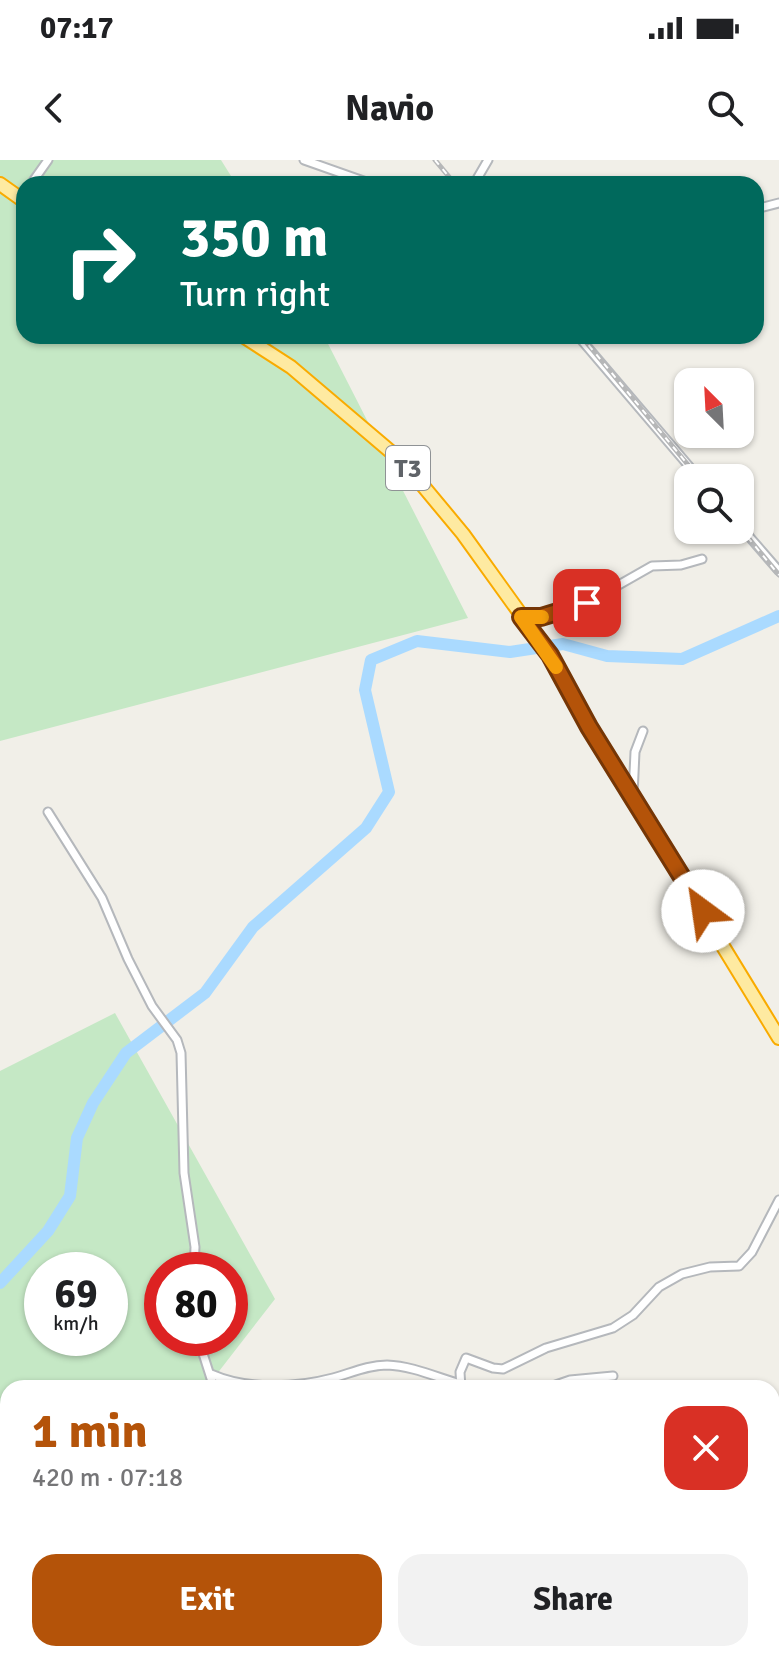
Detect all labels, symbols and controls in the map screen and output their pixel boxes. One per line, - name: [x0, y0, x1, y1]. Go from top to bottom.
- text: 07:17: [40, 10, 114, 47]
- icon: back: [32, 86, 76, 130]
- text: Navio: [345, 86, 434, 131]
- icon: search: [703, 86, 747, 130]
- text: 350 m: [180, 203, 328, 272]
- icon: right: [48, 208, 152, 312]
- text: Turn right: [180, 272, 330, 317]
- north arrow: [674, 368, 754, 448]
- map controls: [674, 368, 754, 544]
- road number: T3: [386, 446, 430, 490]
- button: search: [674, 464, 754, 544]
- pin: [553, 569, 621, 637]
- icon: arrive: [565, 581, 609, 625]
- position arrow: [661, 869, 745, 953]
- speed limit sign: 80: [144, 1252, 248, 1356]
- text: 69: [54, 1269, 98, 1319]
- text: km/h: [53, 1311, 99, 1336]
- text: 1 min: [32, 1402, 148, 1461]
- button: close: [664, 1406, 748, 1490]
- text: 420 m · 07:18: [32, 1462, 183, 1494]
- button: Exit: [32, 1554, 382, 1646]
- button: Share: [398, 1554, 748, 1646]

